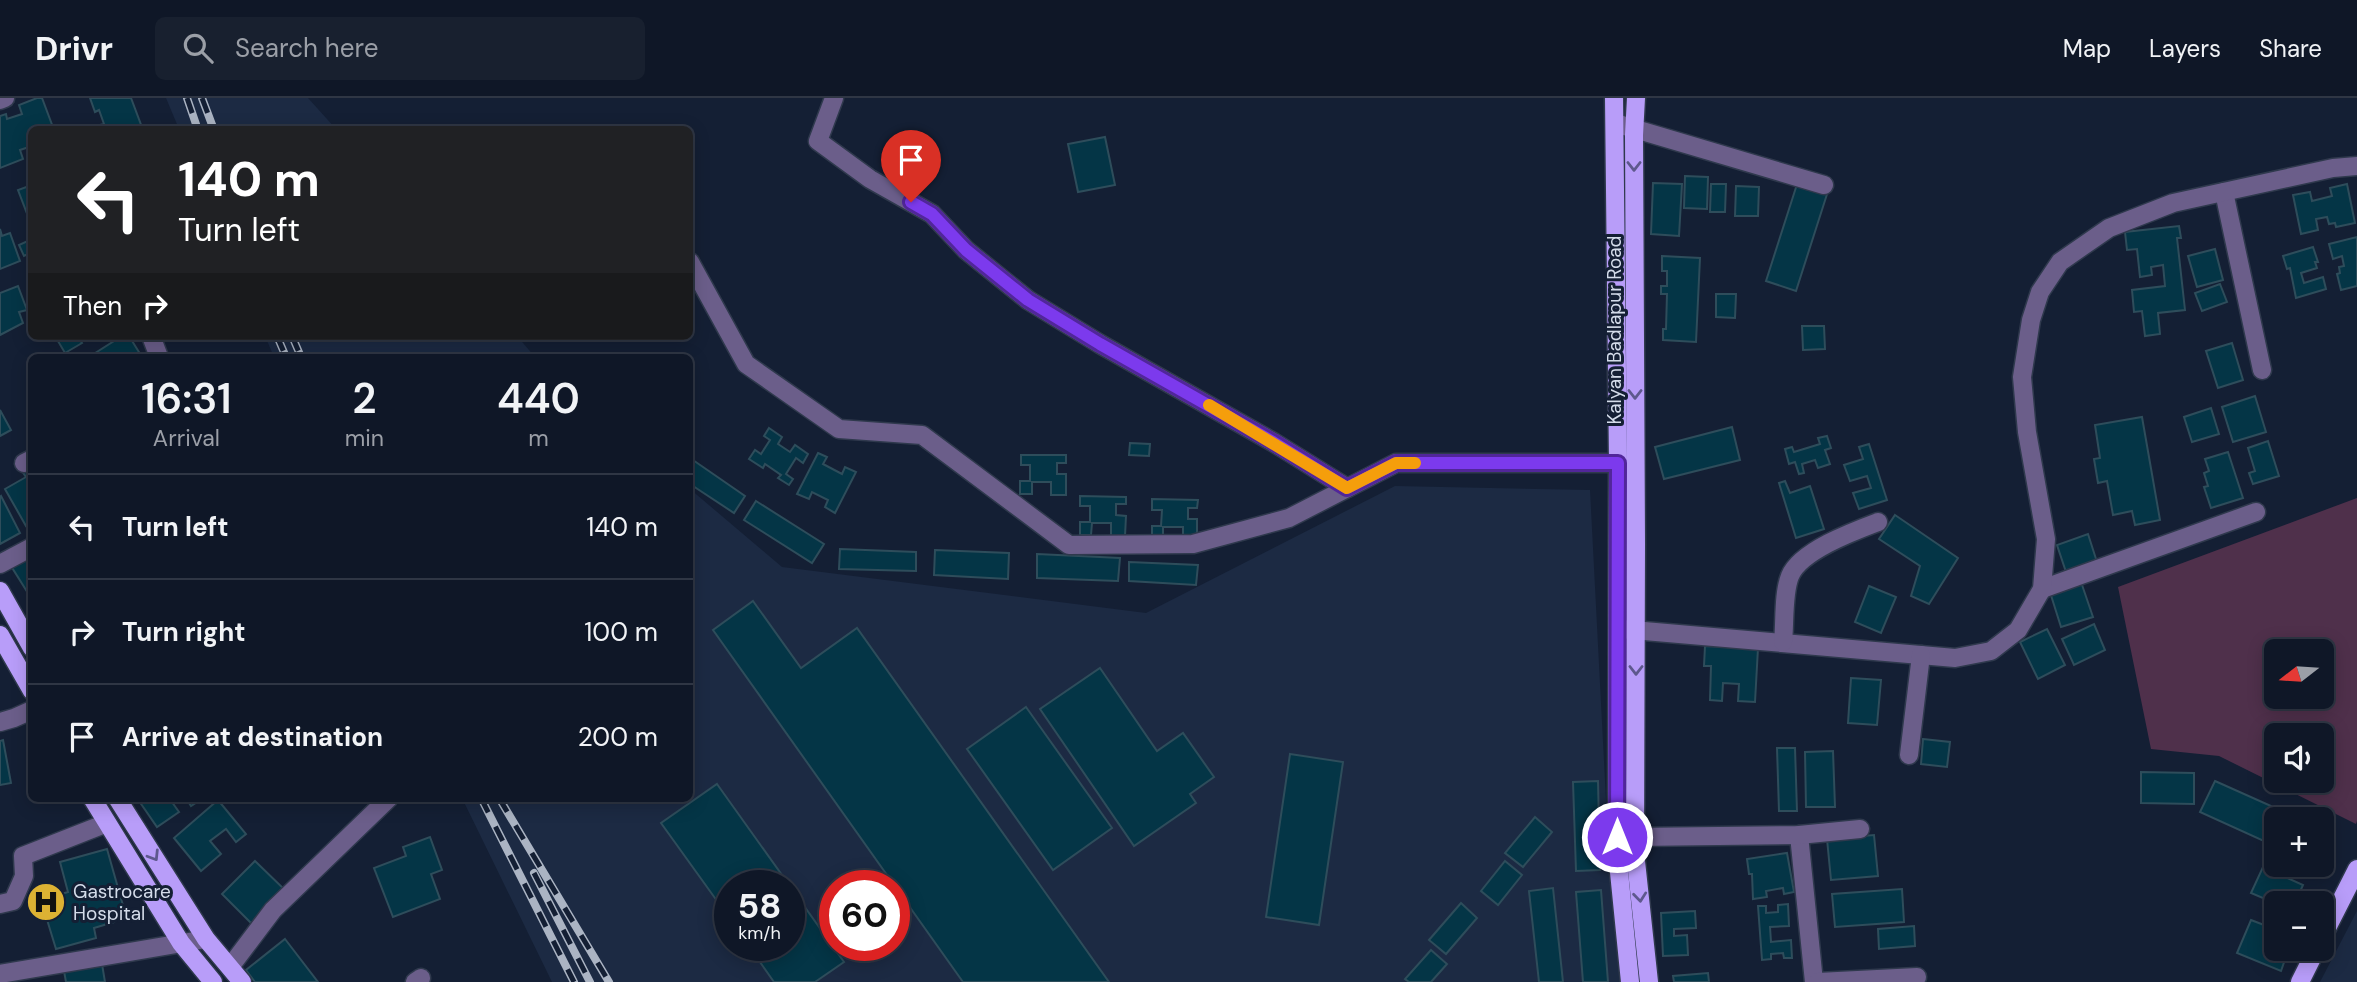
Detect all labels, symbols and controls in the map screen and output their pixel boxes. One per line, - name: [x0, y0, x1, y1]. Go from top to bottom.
- search box: [155, 17, 645, 80]
- text: Drivr: [35, 27, 113, 70]
- icon: search: [179, 29, 217, 67]
- text: Search here: [235, 31, 378, 65]
- text: Map: [2063, 33, 2111, 64]
- text: Layers: [2149, 33, 2221, 64]
- text: Share: [2259, 33, 2322, 64]
- pin: [881, 130, 941, 202]
- icon: arrive: [892, 141, 930, 179]
- text: 140 m: [178, 147, 320, 211]
- icon: left: [63, 154, 154, 245]
- one-way arrow: [1626, 161, 1642, 172]
- text: Turn left: [178, 209, 300, 251]
- street label: Kalyan Badlapur Road: [1602, 236, 1627, 424]
- icon: right: [136, 287, 174, 325]
- text: Then: [63, 289, 122, 323]
- text: 16:31: [141, 371, 232, 426]
- text: 2: [352, 371, 376, 426]
- text: 440: [497, 371, 580, 426]
- one-way arrow: [1628, 388, 1643, 399]
- text: Arrival: [153, 423, 220, 453]
- text: min: [345, 423, 384, 453]
- text: m: [528, 423, 549, 453]
- icon: left: [63, 508, 101, 546]
- text: Turn left: [122, 510, 229, 544]
- text: 140 m: [586, 510, 658, 544]
- icon: right: [63, 613, 101, 651]
- text: Turn right: [122, 615, 246, 649]
- text: 100 m: [584, 615, 658, 649]
- north arrow: [2264, 639, 2334, 709]
- map controls: [2264, 639, 2334, 961]
- one-way arrow: [1628, 665, 1644, 676]
- icon: arrive: [63, 718, 101, 756]
- text: Arrive at destination: [122, 720, 383, 754]
- text: 200 m: [578, 720, 658, 754]
- button: sound: [2264, 723, 2334, 793]
- position arrow: [1580, 800, 1654, 874]
- button: +: [2264, 807, 2334, 877]
- one-way arrow: [146, 848, 159, 861]
- speed limit sign: 60: [819, 870, 910, 961]
- place label: Gastrocare Hospital: [73, 879, 171, 926]
- hospital icon: Gastrocare Hospital: [25, 881, 67, 923]
- text: 58: [738, 883, 781, 929]
- button: −: [2264, 891, 2334, 961]
- one-way arrow: [1632, 892, 1647, 903]
- text: km/h: [738, 921, 781, 945]

